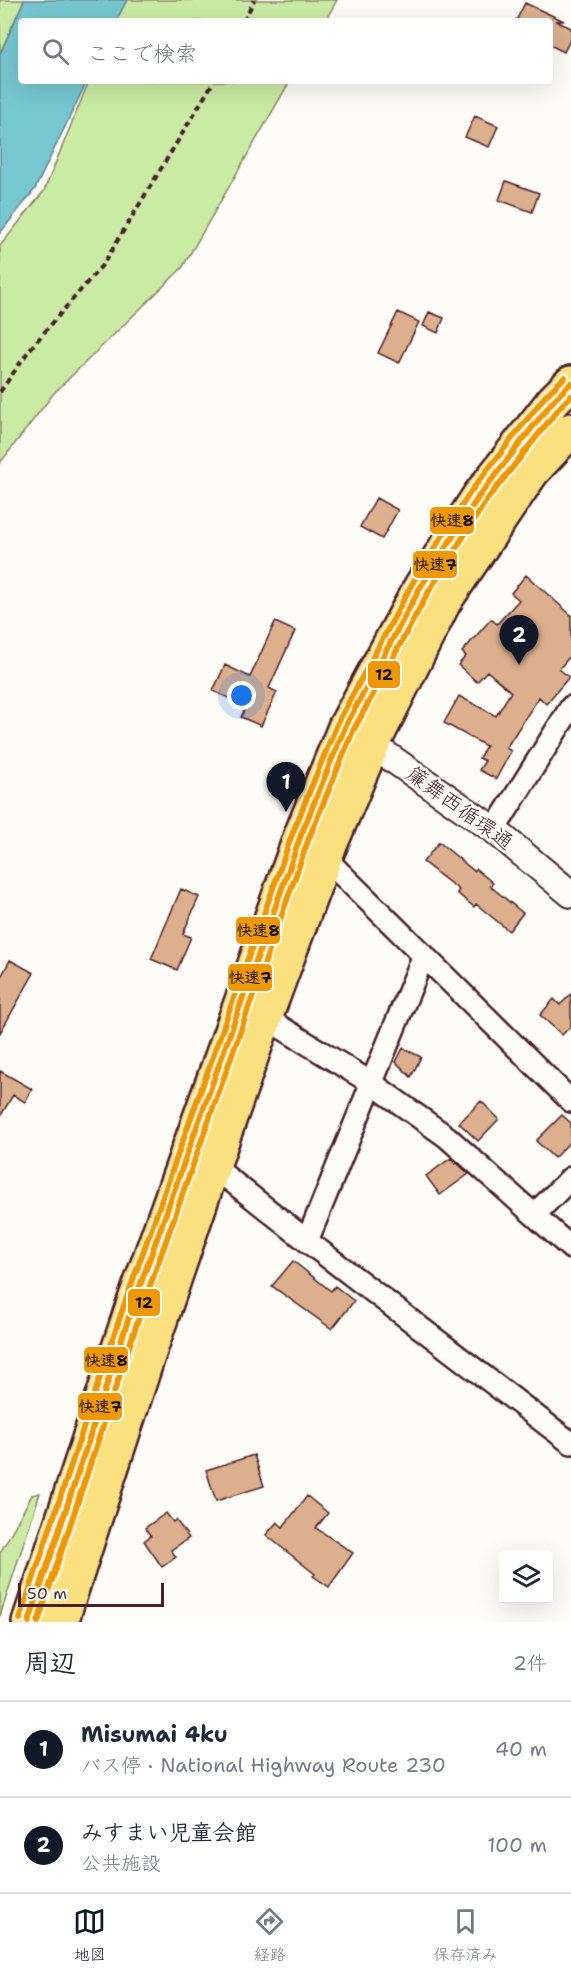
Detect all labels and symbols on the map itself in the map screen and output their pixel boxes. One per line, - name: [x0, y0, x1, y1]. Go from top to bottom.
- line badge: 快速8: [429, 506, 475, 535]
- text: 快速8: [430, 510, 474, 531]
- line badge: 快速7: [412, 550, 458, 579]
- text: 快速7: [413, 554, 457, 575]
- pin: 2: [500, 616, 538, 665]
- line badge: 12: [367, 660, 401, 689]
- text: 12: [375, 664, 393, 685]
- your location: [227, 681, 256, 710]
- street label: 簾舞西循環通: [401, 760, 519, 856]
- pin: 1: [266, 762, 306, 812]
- line badge: 快速8: [235, 916, 281, 945]
- text: 快速8: [236, 920, 280, 941]
- line badge: 快速7: [227, 963, 273, 992]
- text: 快速7: [228, 967, 272, 988]
- line badge: 12: [127, 1288, 161, 1317]
- text: 12: [135, 1292, 153, 1313]
- line badge: 快速8: [83, 1346, 129, 1374]
- text: 快速8: [84, 1350, 128, 1371]
- line badge: 快速7: [77, 1392, 123, 1421]
- text: 快速7: [78, 1396, 122, 1417]
- scale bar: [18, 1580, 164, 1608]

